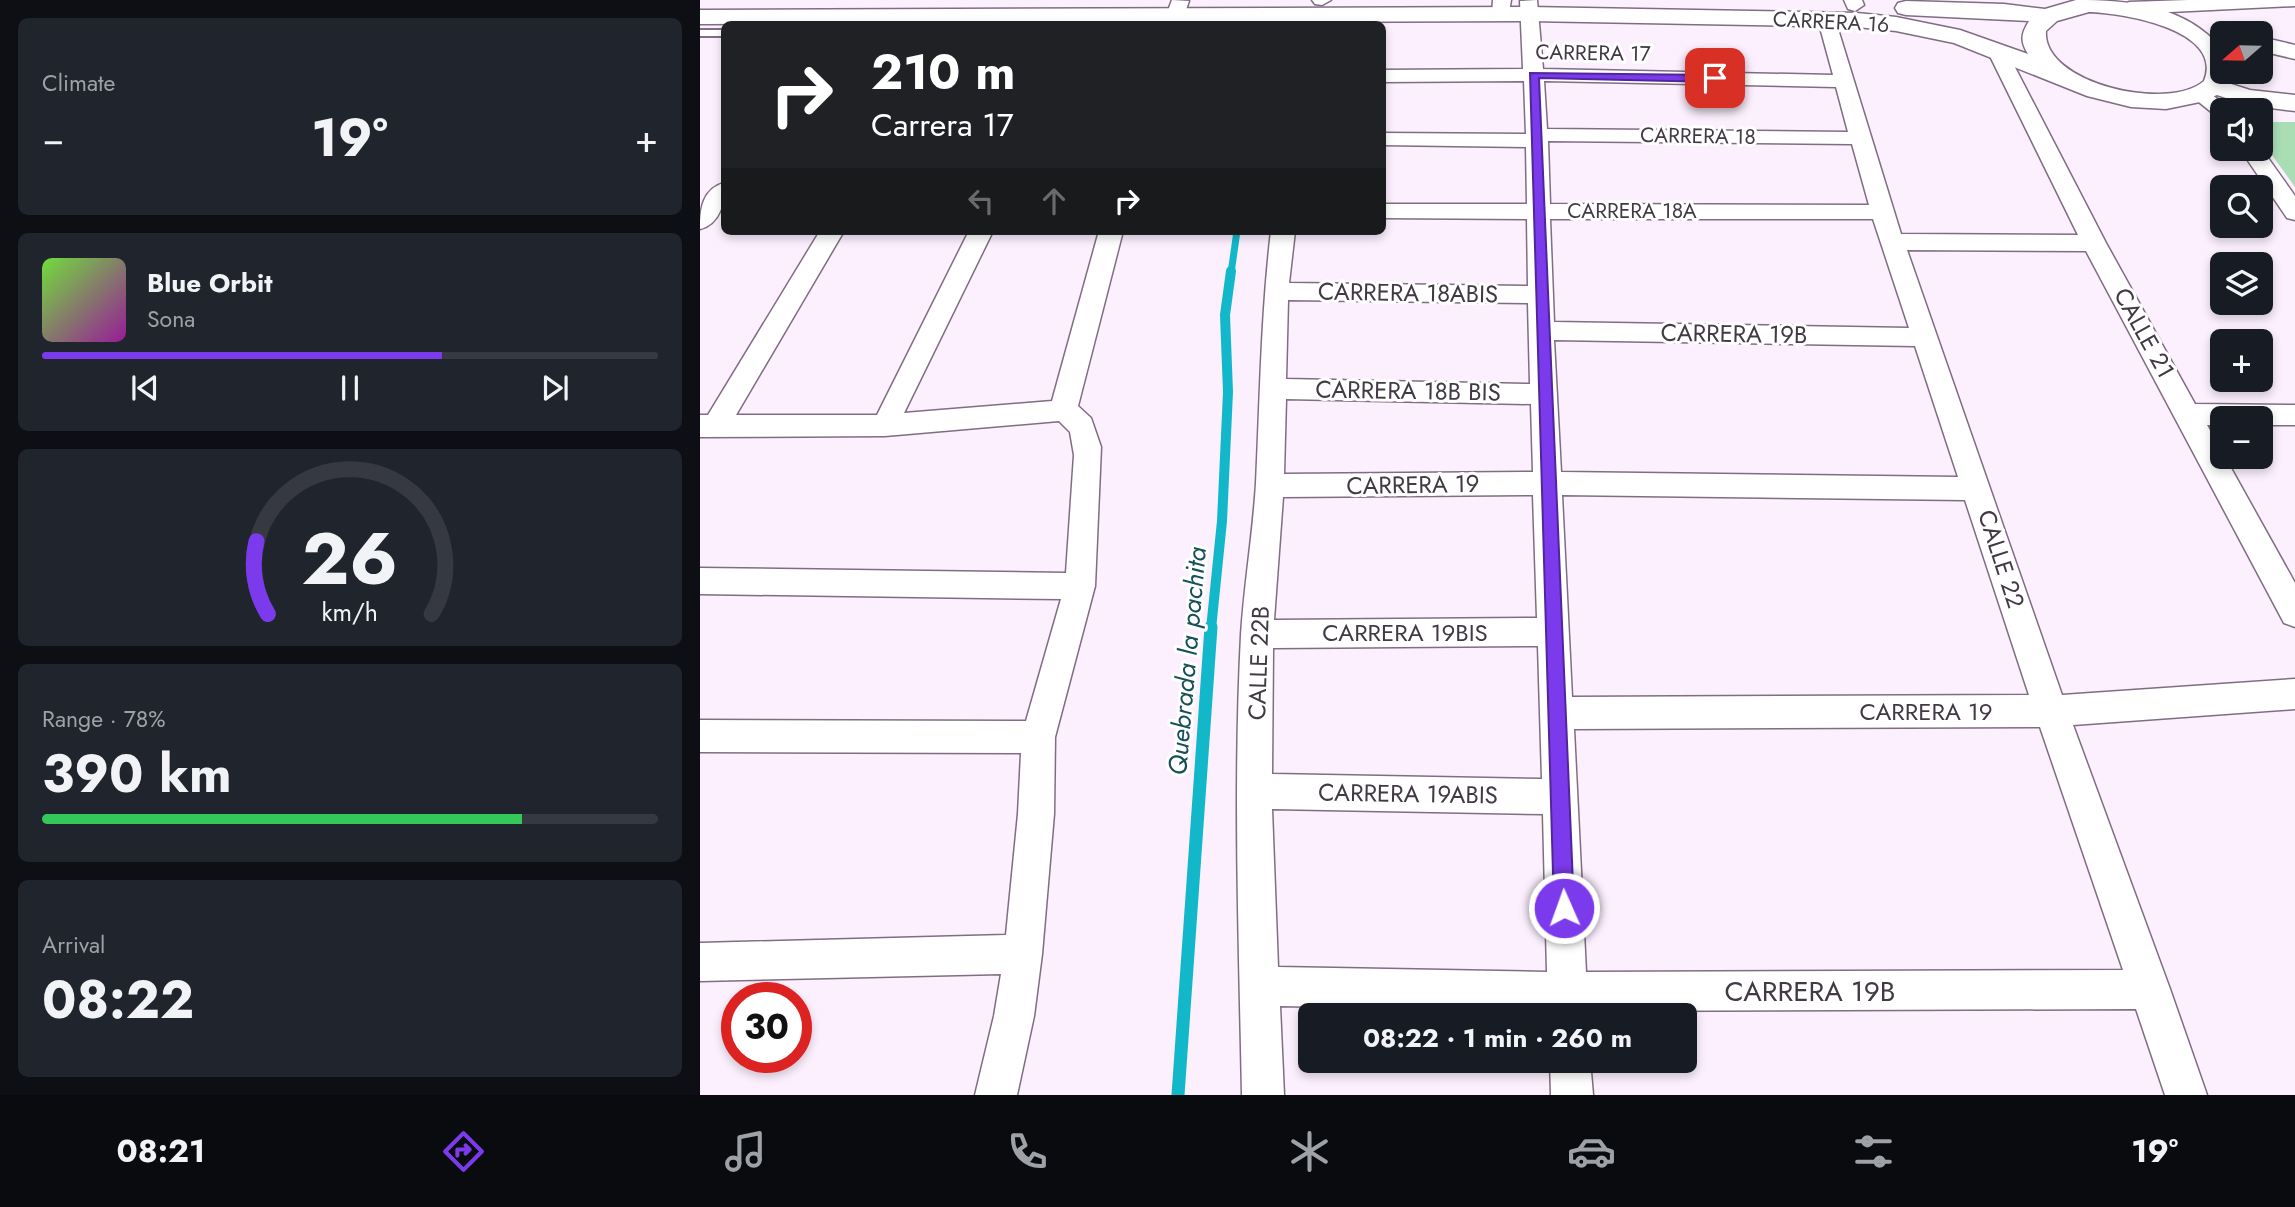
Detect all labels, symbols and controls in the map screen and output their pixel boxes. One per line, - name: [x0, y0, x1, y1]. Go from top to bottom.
- street label: CARRERA 16: [1772, 4, 1890, 40]
- north arrow: [2210, 21, 2273, 84]
- map controls: [2210, 21, 2273, 469]
- text: 210 m: [871, 37, 1015, 107]
- street label: CARRERA 17: [1535, 37, 1651, 69]
- pin: [1685, 48, 1745, 108]
- icon: right: [756, 49, 847, 140]
- icon: arrive: [1696, 59, 1734, 97]
- text: Climate: [42, 66, 115, 100]
- button: sound: [2210, 98, 2273, 161]
- text: 19°: [311, 100, 388, 176]
- text: Carrera 17: [871, 102, 1013, 148]
- text: −: [42, 111, 64, 166]
- text: +: [635, 111, 658, 166]
- street label: CARRERA 18: [1640, 120, 1756, 152]
- button: search: [2210, 175, 2273, 238]
- icon: left: [962, 182, 1000, 220]
- icon: ahead: [1035, 182, 1073, 220]
- icon: right: [1108, 182, 1146, 220]
- street label: CARRERA 18A: [1567, 196, 1697, 226]
- button: layers: [2210, 252, 2273, 315]
- text: Blue Orbit: [147, 264, 272, 302]
- street label: CARRERA 18ABIS: [1318, 273, 1498, 312]
- street label: CALLE 21: [2105, 281, 2184, 384]
- text: Sona: [147, 302, 195, 336]
- street label: CARRERA 19B: [1660, 315, 1808, 352]
- button: +: [2210, 329, 2273, 392]
- icon: previous: [126, 369, 164, 407]
- icon: pause: [331, 369, 369, 407]
- icon: next: [536, 369, 574, 407]
- street label: CARRERA 18B BIS: [1315, 371, 1501, 410]
- button: −: [2210, 406, 2273, 469]
- street label: CARRERA 19: [1346, 466, 1480, 503]
- street label: CALLE 22: [1969, 505, 2034, 612]
- text: 26: [302, 506, 398, 611]
- water label: Quebrada la pachita: [1158, 545, 1216, 777]
- text: km/h: [322, 593, 378, 629]
- street label: CALLE 22B: [1239, 605, 1278, 721]
- street label: CARRERA 19BIS: [1322, 615, 1488, 650]
- street label: CARRERA 19: [1859, 694, 1993, 729]
- text: Range · 78%: [42, 702, 166, 736]
- text: 390 km: [42, 736, 232, 812]
- street label: CARRERA 19ABIS: [1318, 774, 1498, 813]
- position arrow: [1527, 871, 1601, 945]
- text: Arrival: [42, 928, 105, 962]
- text: 08:22: [42, 962, 194, 1038]
- street label: CARRERA 19B: [1725, 971, 1895, 1012]
- speed limit sign: 30: [721, 982, 812, 1073]
- text: 08:22 · 1 min · 260 m: [1363, 1019, 1632, 1057]
- icon: directions: [439, 1127, 488, 1176]
- icon: music: [721, 1127, 770, 1176]
- icon: phone: [1003, 1127, 1052, 1176]
- icon: climate: [1285, 1127, 1334, 1176]
- icon: car: [1567, 1127, 1616, 1176]
- icon: filters: [1849, 1127, 1898, 1176]
- text: 08:21: [117, 1128, 205, 1174]
- text: 19°: [2131, 1128, 2178, 1174]

